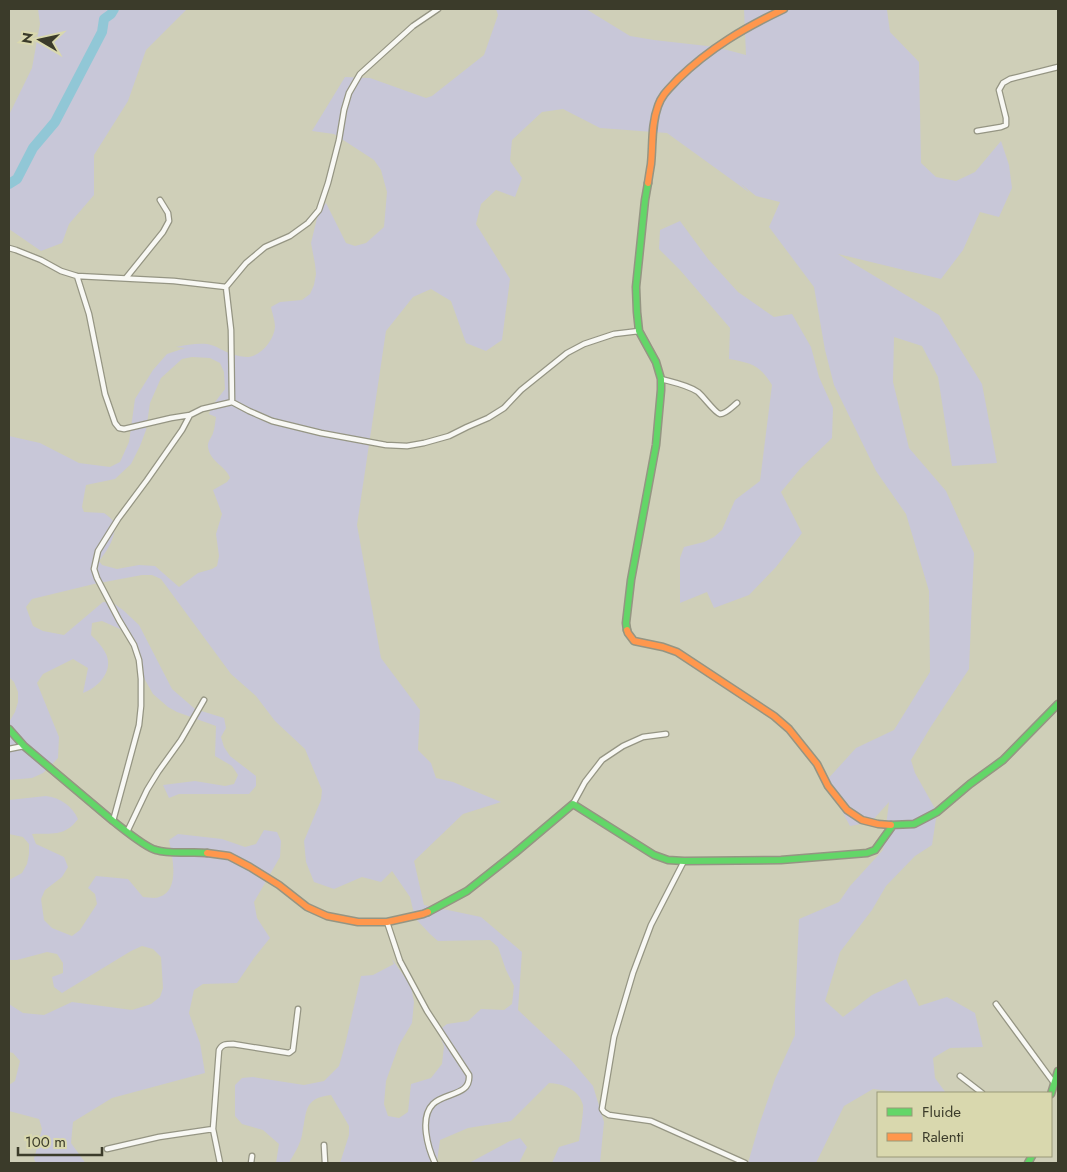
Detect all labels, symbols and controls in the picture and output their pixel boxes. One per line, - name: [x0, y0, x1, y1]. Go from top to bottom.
- north arrow: [15, 15, 65, 65]
- text: N: [16, 31, 38, 45]
- legend: [877, 1092, 1052, 1157]
- text: Fluide: [922, 1101, 961, 1123]
- scale bar: [18, 1124, 101, 1156]
- text: Ralenti: [922, 1126, 964, 1148]
- text: 100 m: [25, 1131, 66, 1153]

